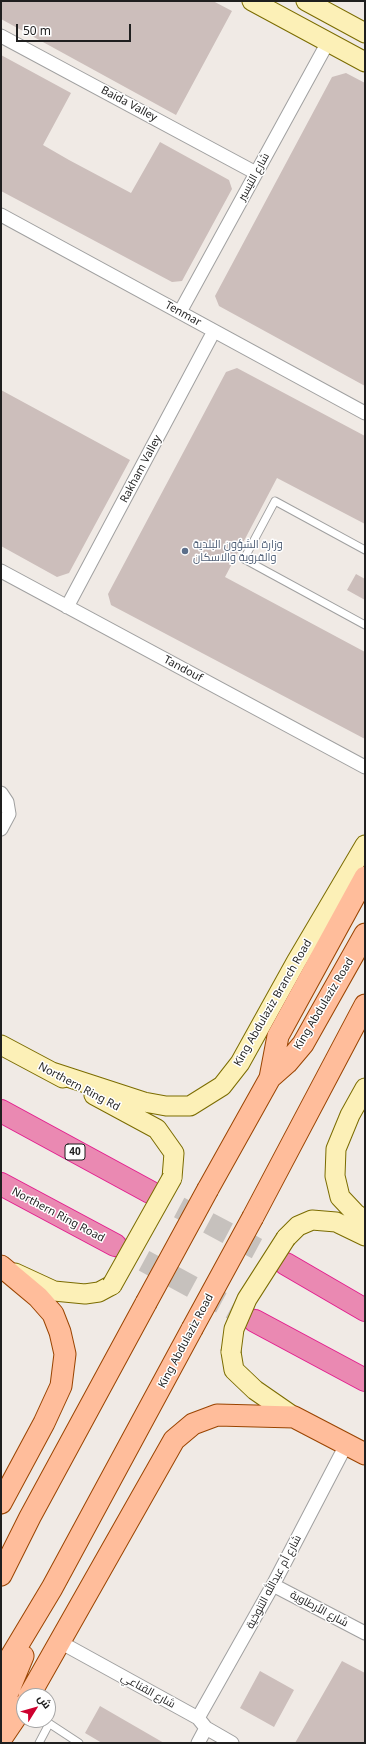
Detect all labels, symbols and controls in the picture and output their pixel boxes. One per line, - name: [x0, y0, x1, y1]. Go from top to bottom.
- scale bar: [18, 16, 133, 42]
- text: 50 m: [23, 22, 51, 39]
- street label: Baida Valley: [99, 84, 159, 124]
- street label: شارع التيسير: [235, 151, 273, 203]
- street label: Tenmar: [163, 299, 203, 329]
- street label: Rakham Valley: [118, 433, 164, 505]
- place label: وزارة الشؤون البلدية والقروية والاسكان: [193, 538, 283, 564]
- marker: وزارة الشؤون البلدية والقروية والاسكان: [180, 546, 190, 556]
- street label: Tandouf: [161, 653, 205, 685]
- street label: King Abdulaziz Branch Road: [231, 937, 315, 1069]
- street label: King Abdulaziz Road: [291, 956, 357, 1052]
- street label: Northern Ring Rd: [36, 1060, 122, 1114]
- road number: 40: [65, 1144, 85, 1160]
- street label: Northern Ring Road: [9, 1185, 107, 1245]
- street label: King Abdulaziz Road: [156, 1292, 216, 1390]
- street label: شارع أم عبدالله التنوخية: [244, 1533, 304, 1631]
- street label: شارع الأرطاوية: [288, 1588, 350, 1630]
- street label: شارع القناعي: [119, 1671, 177, 1711]
- north arrow: [16, 1688, 56, 1728]
- text: ش: [35, 1691, 55, 1711]

